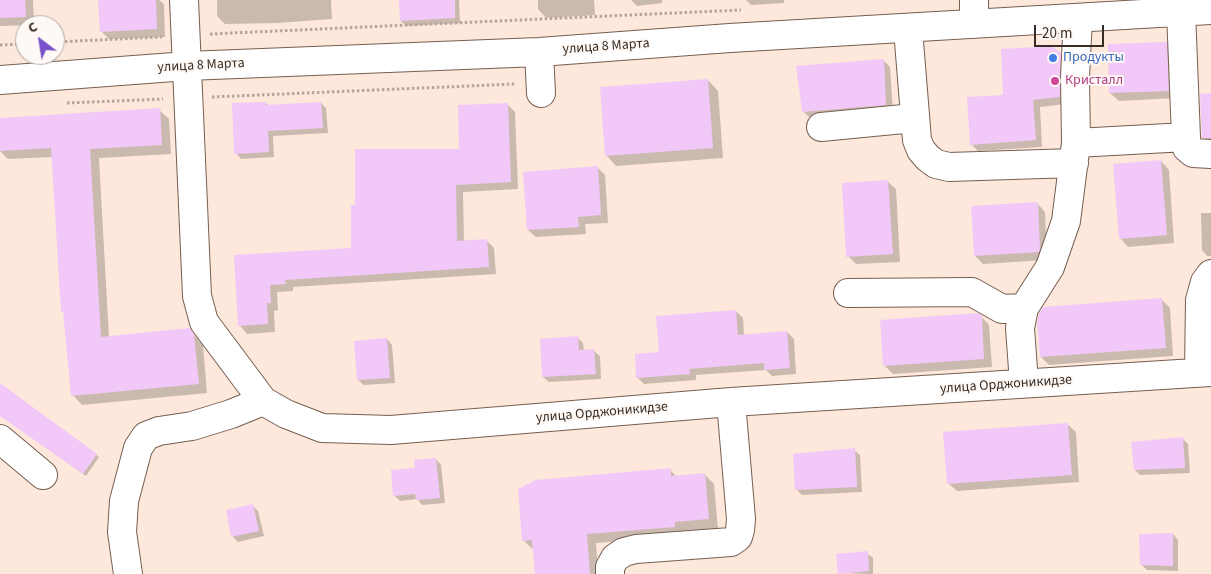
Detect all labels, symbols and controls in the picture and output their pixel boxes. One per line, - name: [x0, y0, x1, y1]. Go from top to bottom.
- north arrow: [15, 15, 65, 65]
- scale bar: [1036, 15, 1106, 47]
- text: С: [24, 17, 41, 39]
- text: 20 m: [1042, 23, 1072, 44]
- street label: улица 8 Марта: [562, 36, 650, 58]
- place label: Продукты: [1063, 50, 1124, 66]
- marker: Продукты: [1047, 52, 1059, 64]
- street label: улица 8 Марта: [157, 55, 245, 77]
- place label: Кристалл: [1065, 73, 1123, 89]
- marker: Кристалл: [1049, 75, 1061, 87]
- street label: улица Орджоникидзе: [939, 372, 1073, 398]
- street label: улица Орджоникидзе: [535, 399, 669, 427]

